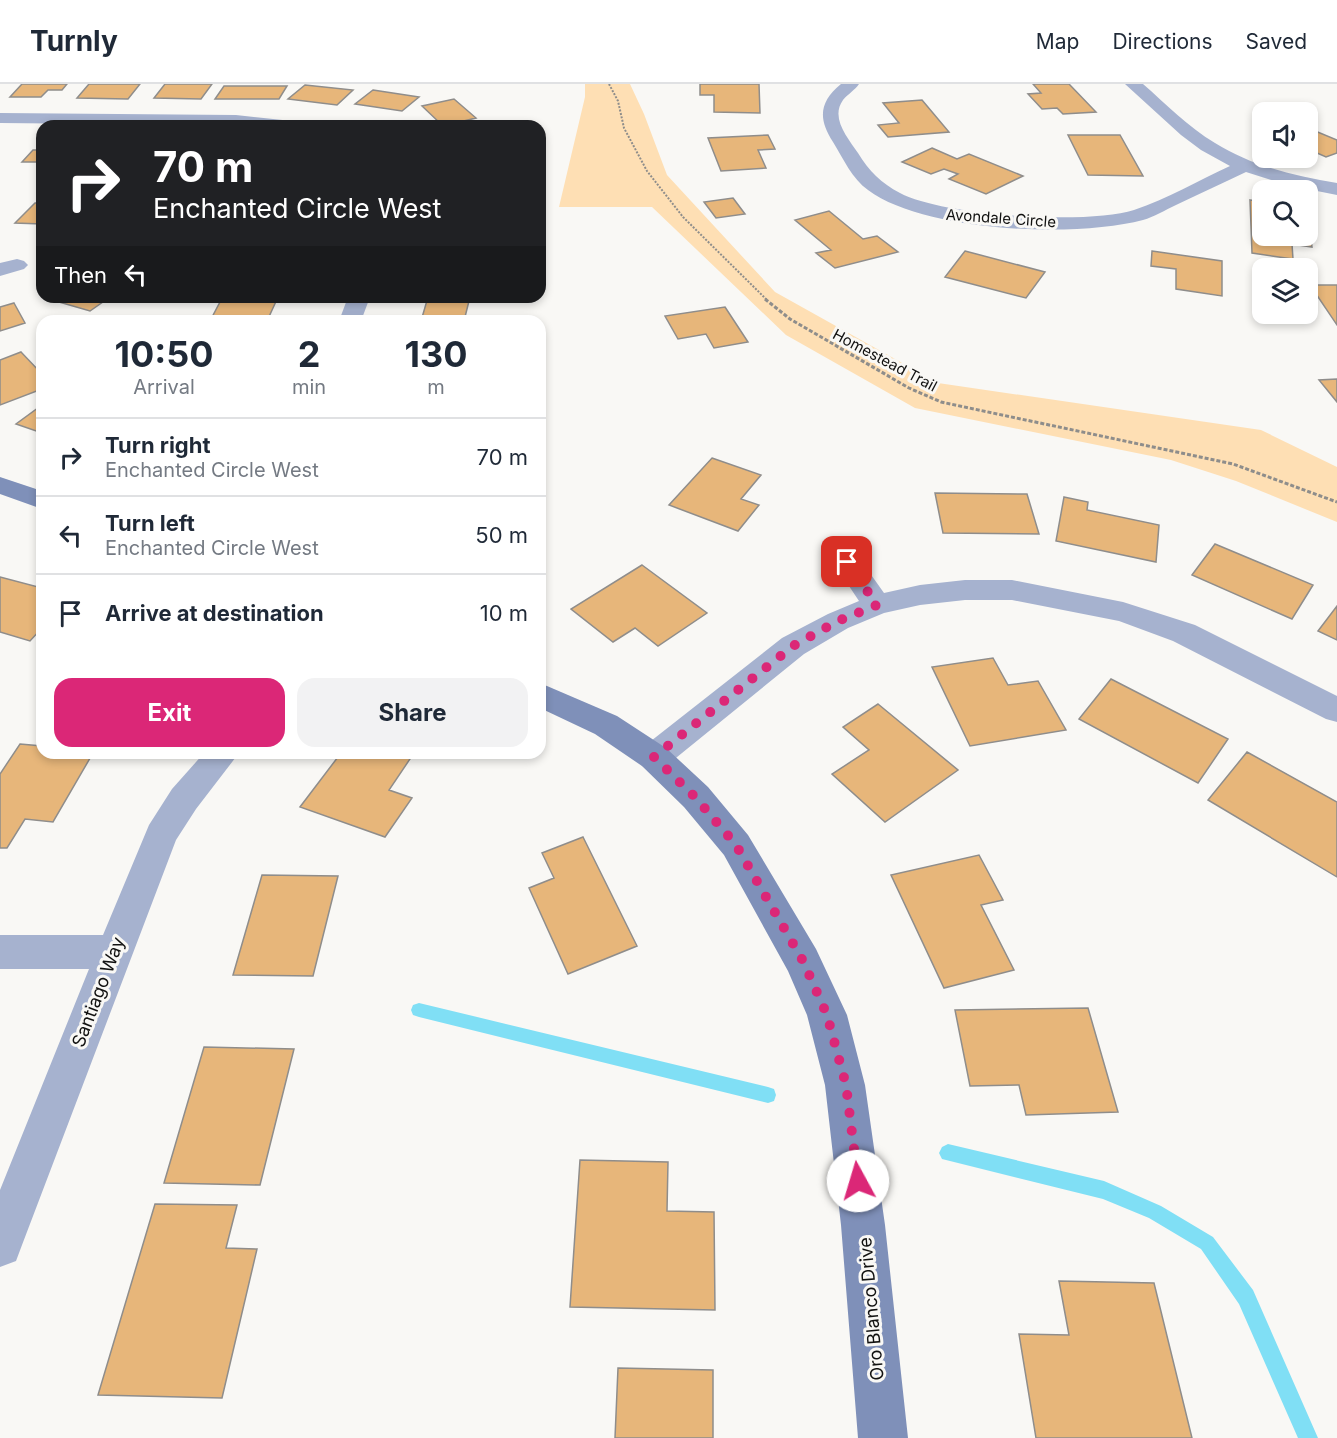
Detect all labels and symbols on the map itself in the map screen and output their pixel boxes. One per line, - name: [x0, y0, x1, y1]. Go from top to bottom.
- street label: Avondale Circle: [945, 205, 1057, 231]
- street label: Homestead Trail: [830, 324, 940, 396]
- pin: [821, 536, 872, 587]
- street label: Santiago Way: [67, 934, 129, 1050]
- position arrow: [826, 1149, 890, 1213]
- street label: Oro Blanco Drive: [854, 1236, 888, 1382]

